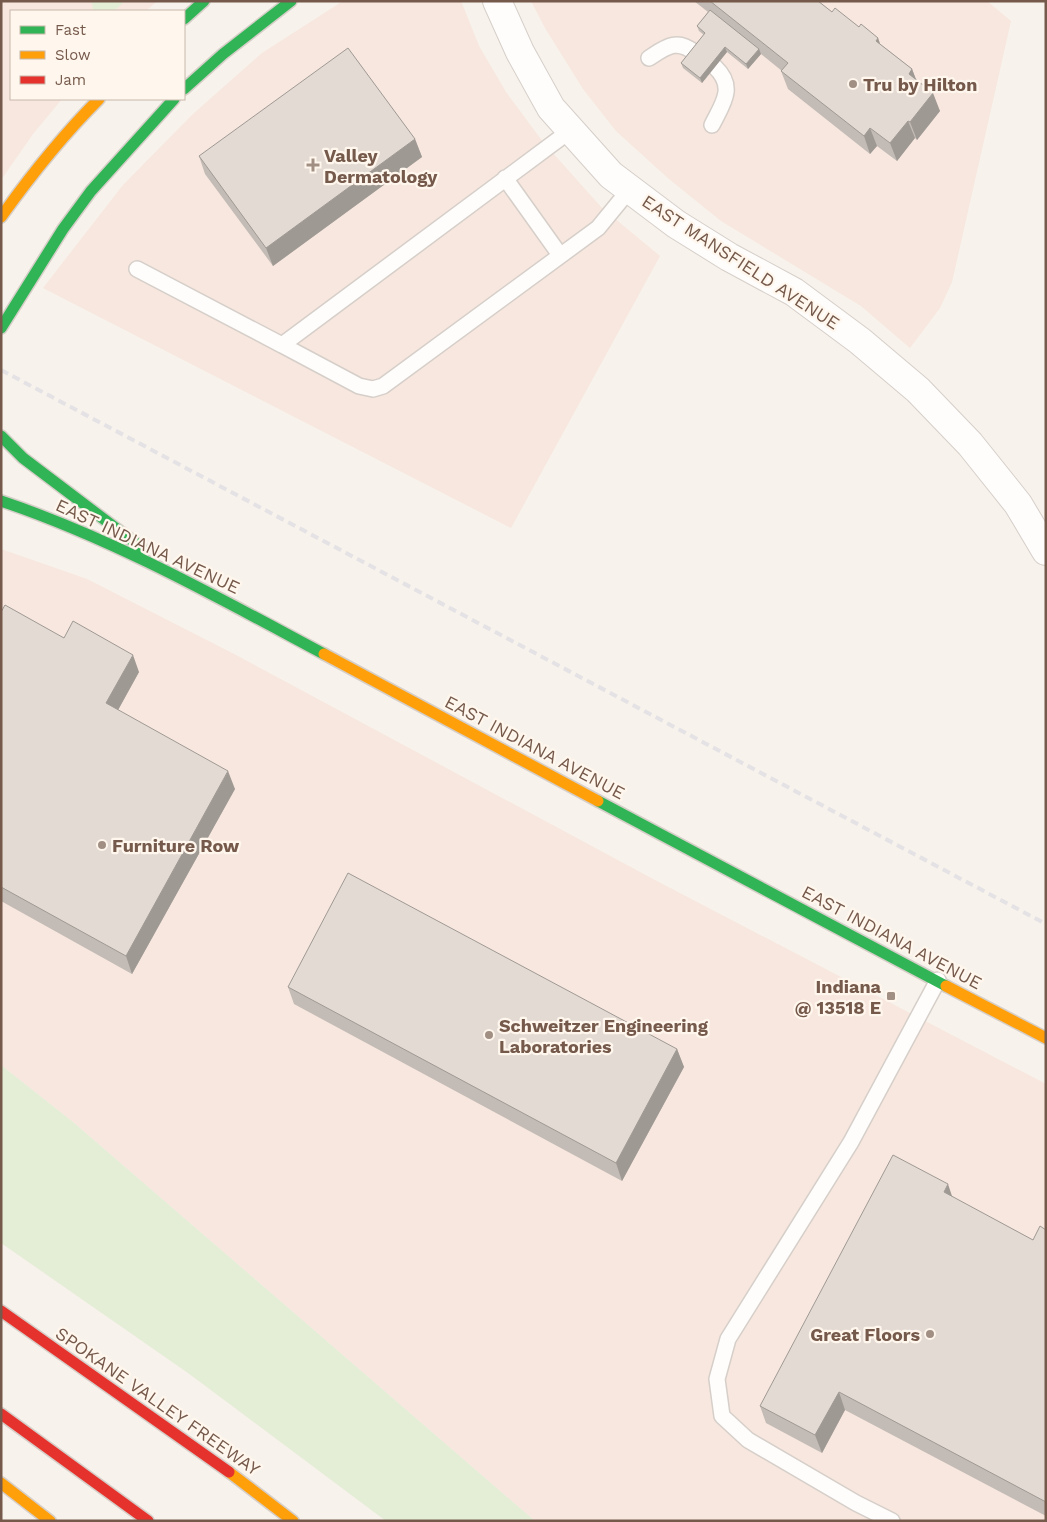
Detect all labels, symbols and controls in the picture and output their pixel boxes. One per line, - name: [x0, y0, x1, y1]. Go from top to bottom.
- legend: [10, 10, 185, 100]
- text: Fast: [55, 21, 87, 39]
- text: Slow: [55, 46, 91, 64]
- text: Jam: [55, 71, 86, 89]
- place label: Tru by Hilton: [863, 74, 977, 95]
- marker: Tru by Hilton: [847, 78, 859, 90]
- place label: Valley Dermatology: [324, 145, 438, 187]
- marker: Valley Dermatology: [306, 158, 320, 172]
- street label: EAST MANSFIELD AVENUE: [638, 190, 844, 334]
- street label: EAST INDIANA AVENUE: [53, 494, 243, 598]
- street label: EAST INDIANA AVENUE: [441, 691, 629, 803]
- place label: Furniture Row: [112, 835, 240, 856]
- marker: Furniture Row: [96, 839, 108, 851]
- street label: EAST INDIANA AVENUE: [798, 881, 986, 993]
- place label: Indiana @ 13518 E: [795, 976, 882, 1018]
- marker: Indiana @ 13518 E: [885, 990, 897, 1002]
- place label: Schweitzer Engineering Laboratories: [499, 1015, 709, 1057]
- marker: Schweitzer Engineering Laboratories: [483, 1029, 495, 1041]
- street label: SPOKANE VALLEY FREEWAY: [52, 1322, 265, 1480]
- place label: Great Floors: [810, 1324, 920, 1345]
- marker: Great Floors: [924, 1328, 936, 1340]

